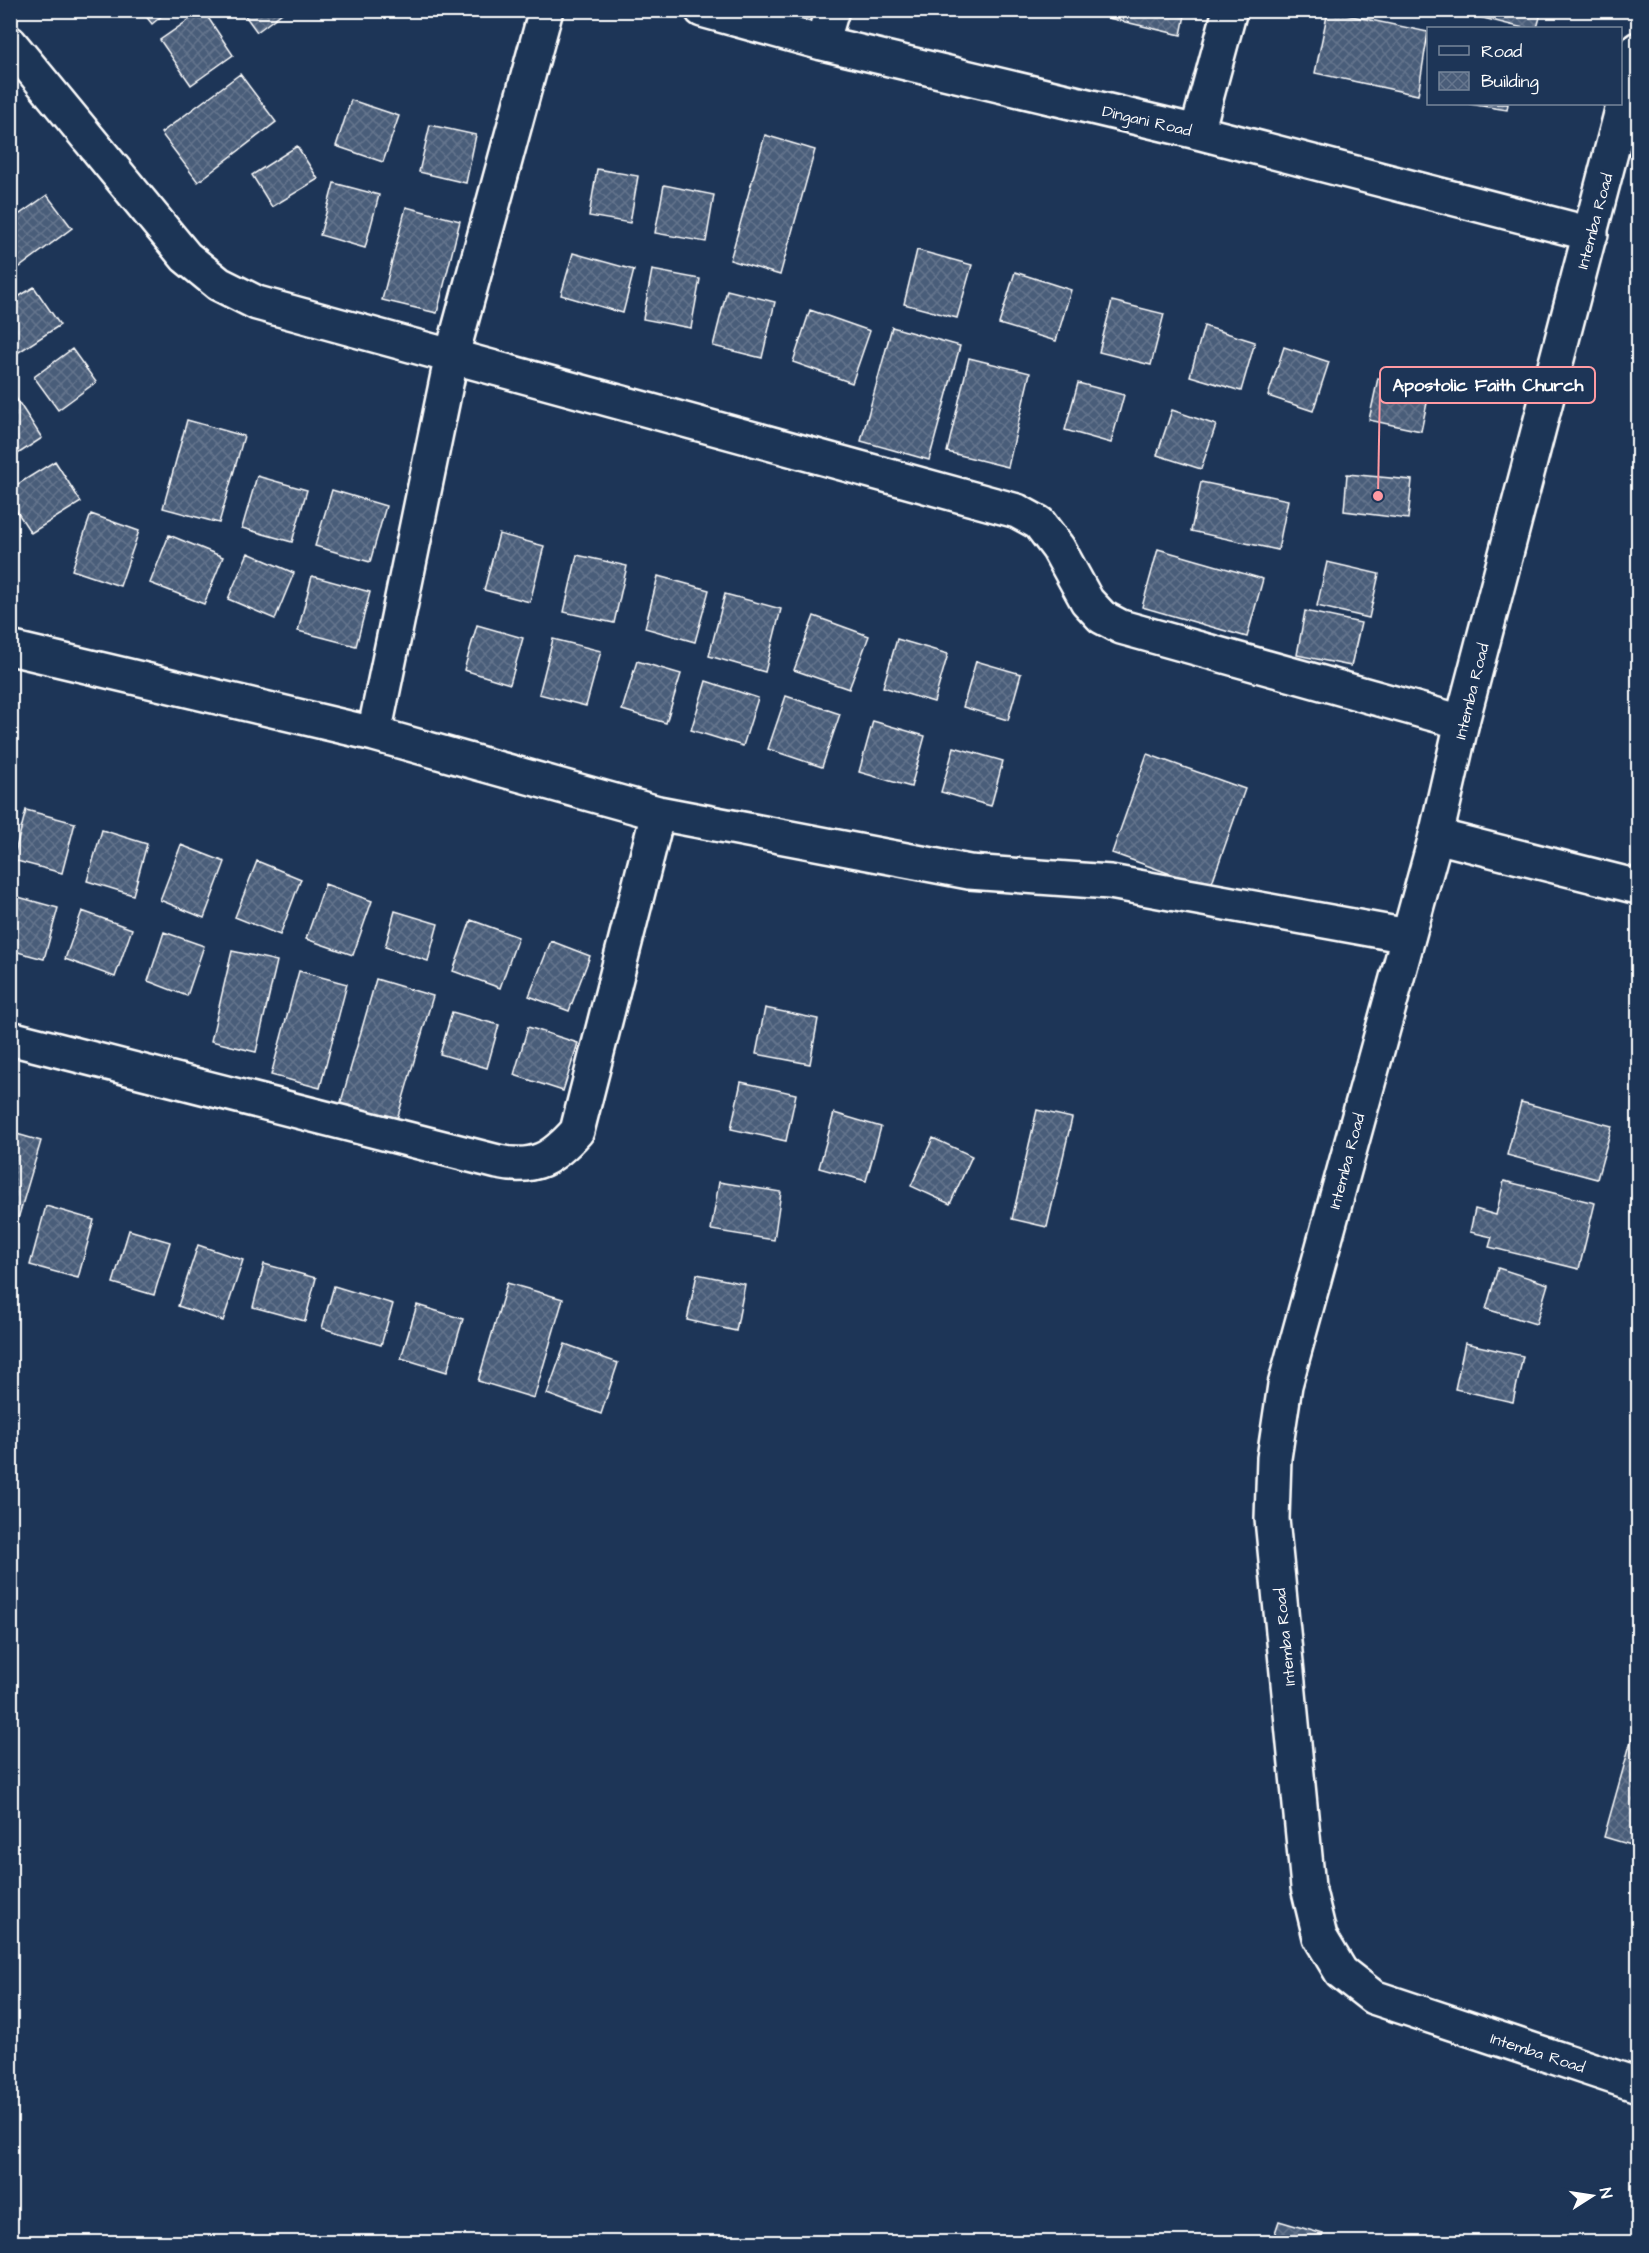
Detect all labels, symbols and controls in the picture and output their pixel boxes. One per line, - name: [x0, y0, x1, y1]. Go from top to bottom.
- legend: [1427, 27, 1622, 105]
- text: Road: [1481, 39, 1522, 64]
- text: Building: [1481, 69, 1539, 95]
- street label: Dingani Road: [1100, 100, 1193, 143]
- street label: Intemba Road: [1572, 171, 1618, 272]
- callout: Apostolic Faith Church: [1380, 367, 1595, 403]
- text: Apostolic Faith Church: [1392, 373, 1585, 398]
- street label: Intemba Road: [1449, 641, 1495, 742]
- street label: Intemba Road: [1324, 1111, 1370, 1212]
- street label: Intemba Road: [1269, 1587, 1301, 1687]
- street label: Intemba Road: [1488, 2027, 1588, 2079]
- north arrow: [1562, 2166, 1622, 2226]
- text: N: [1594, 2186, 1617, 2200]

